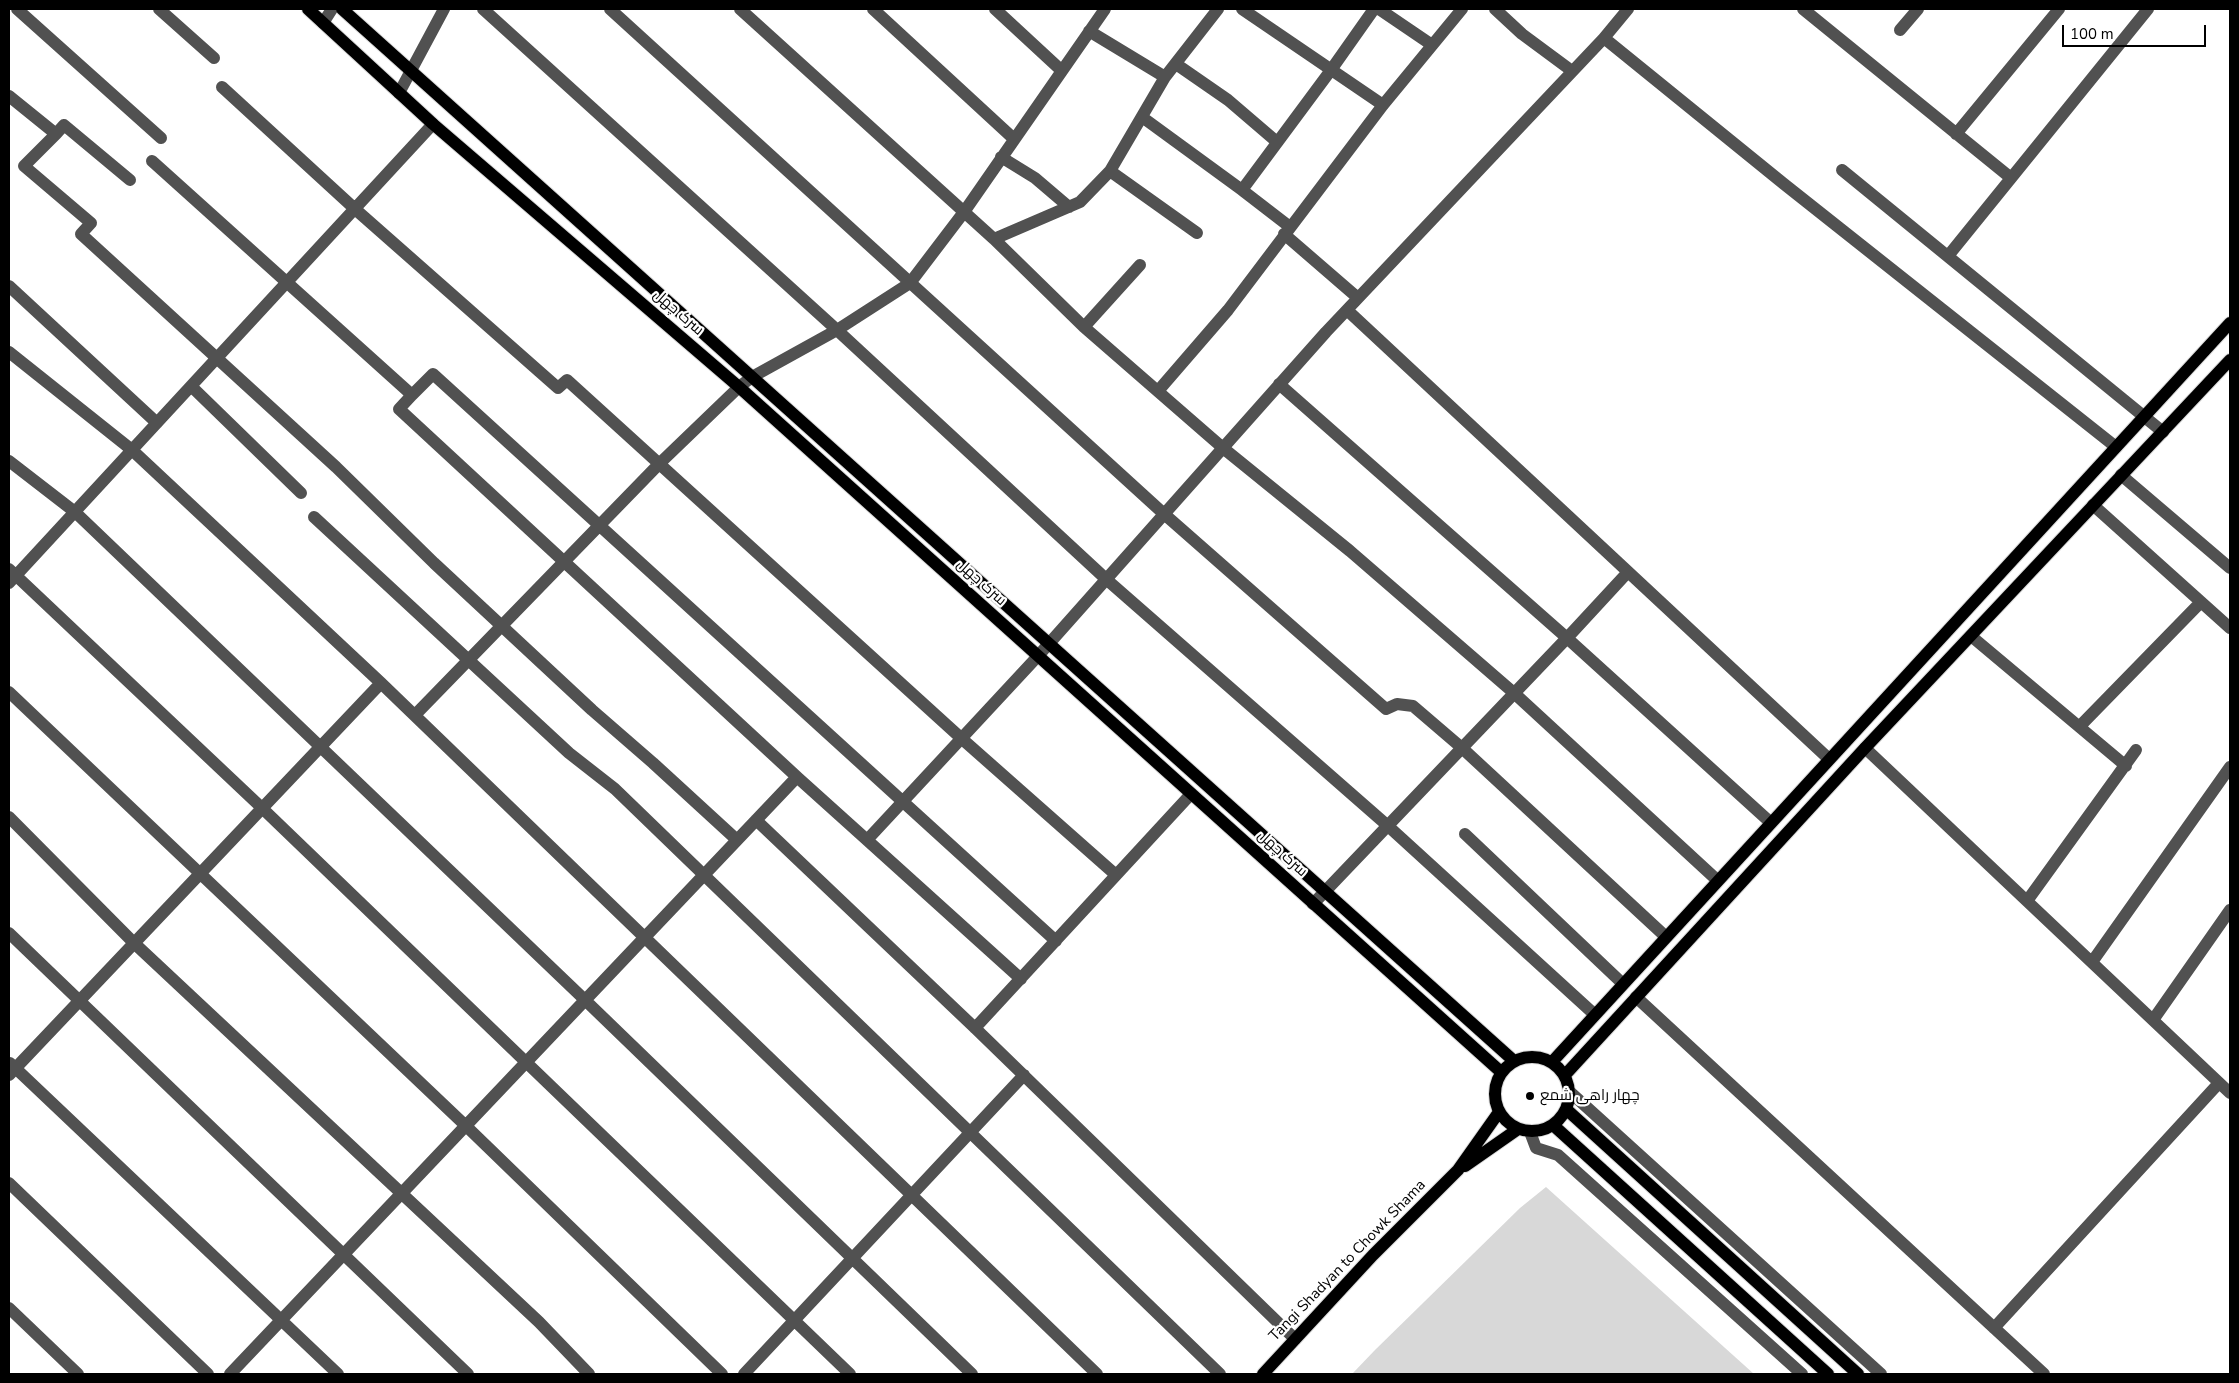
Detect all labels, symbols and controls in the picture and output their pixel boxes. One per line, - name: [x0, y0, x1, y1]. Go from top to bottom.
- scale bar: [2064, 15, 2208, 47]
- text: 100 m: [2070, 24, 2114, 44]
- street label: سرک چهل: [649, 286, 707, 340]
- street label: سرک چهل: [952, 556, 1010, 610]
- street label: سرک چهل: [1253, 827, 1311, 881]
- place label: چهار راهی شمع: [1540, 1087, 1639, 1105]
- marker: چهار راهی شمع: [1524, 1090, 1536, 1102]
- street label: Tangi Shadyan to Chowk Shama: [1266, 1177, 1430, 1345]

